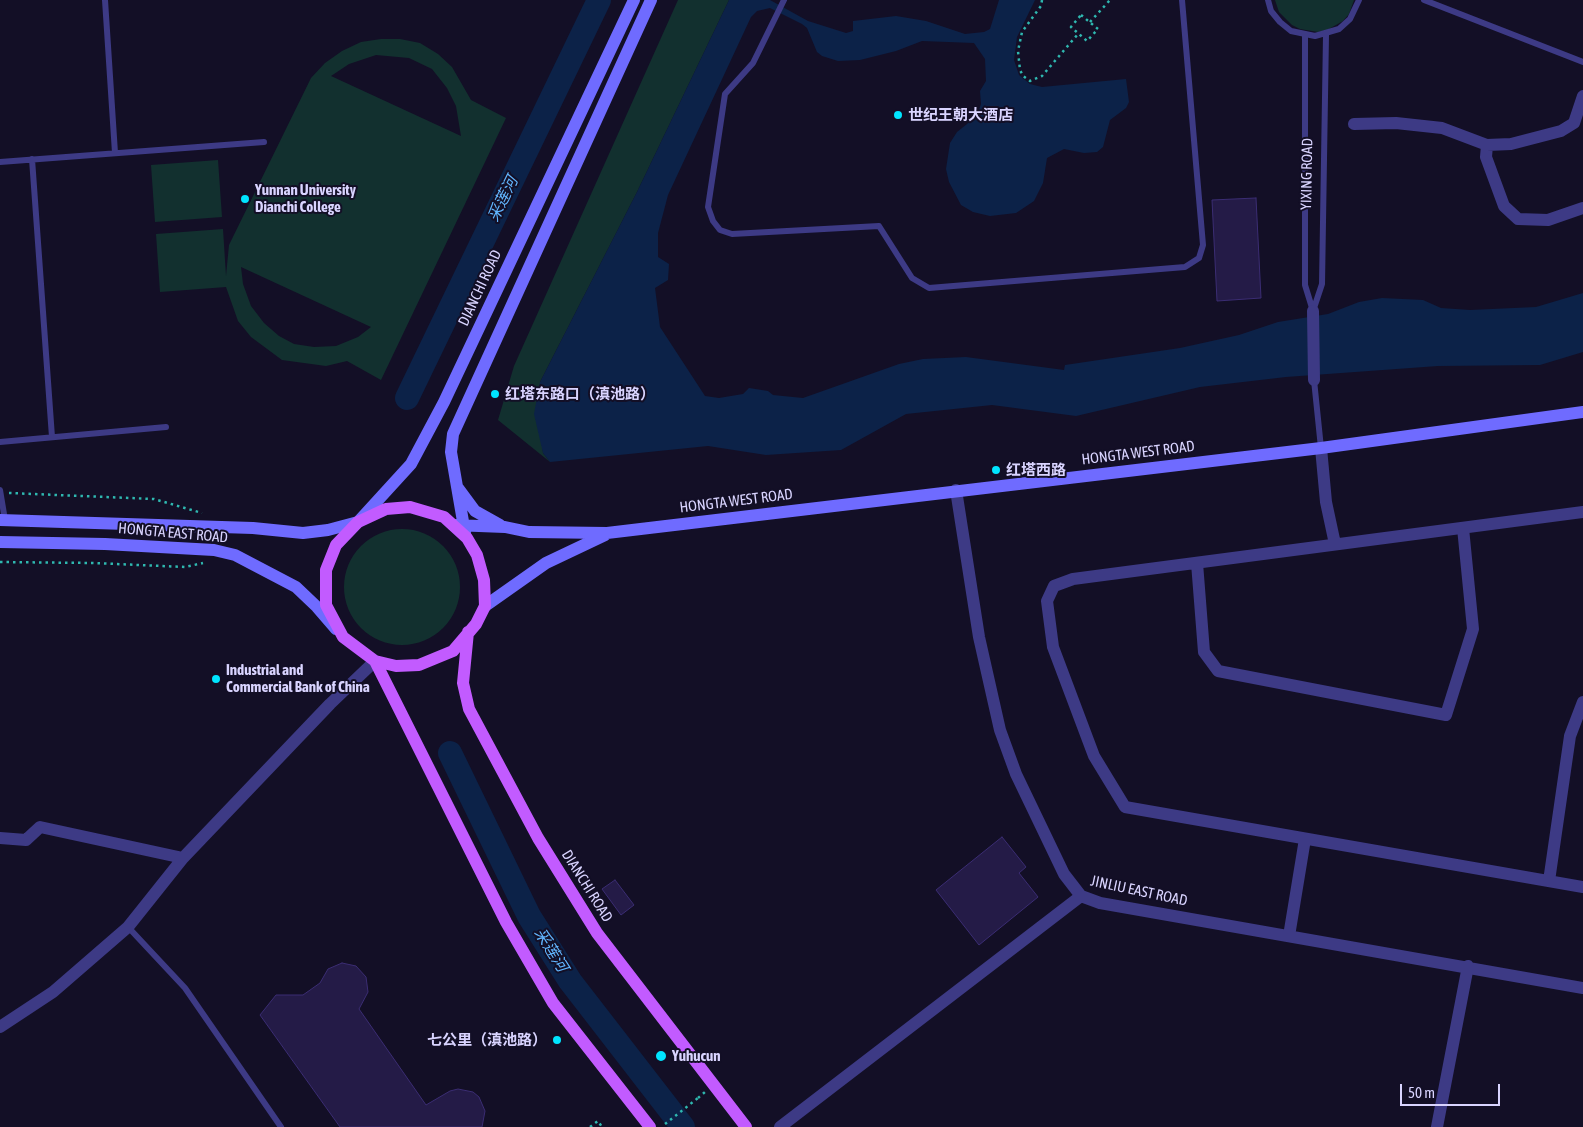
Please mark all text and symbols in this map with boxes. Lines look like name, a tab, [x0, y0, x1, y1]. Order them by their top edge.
place label: 世纪王朝大酒店	[908, 106, 1013, 124]
marker: 世纪王朝大酒店	[892, 109, 904, 121]
street label: YIXING ROAD	[1297, 138, 1317, 210]
water label: 采莲河	[484, 173, 522, 225]
place label: Yunnan University Dianchi College	[255, 181, 356, 216]
marker: Yunnan University Dianchi College	[239, 193, 251, 205]
street label: DIANCHI ROAD	[455, 247, 505, 329]
place label: 红塔东路口（滇池路）	[505, 385, 655, 403]
marker: 红塔东路口（滇池路）	[489, 388, 501, 400]
street label: HONGTA WEST ROAD	[1080, 437, 1196, 469]
place label: 红塔西路	[1006, 461, 1066, 479]
marker: 红塔西路	[990, 464, 1002, 476]
street label: HONGTA WEST ROAD	[678, 485, 794, 517]
street label: HONGTA EAST ROAD	[117, 519, 229, 547]
place label: Industrial and Commercial Bank of China	[226, 661, 370, 696]
marker: Industrial and Commercial Bank of China	[210, 673, 222, 685]
street label: DIANCHI ROAD	[558, 847, 616, 925]
street label: JINLIU EAST ROAD	[1089, 872, 1189, 910]
water label: 采莲河	[530, 925, 572, 975]
place label: 七公里（滇池路）	[427, 1031, 547, 1049]
marker: 七公里（滇池路）	[551, 1034, 563, 1046]
place label: Yuhucun	[672, 1047, 721, 1065]
marker: Yuhucun	[654, 1049, 668, 1063]
scale bar	[1403, 1074, 1503, 1106]
text: 50 m	[1408, 1084, 1435, 1101]

